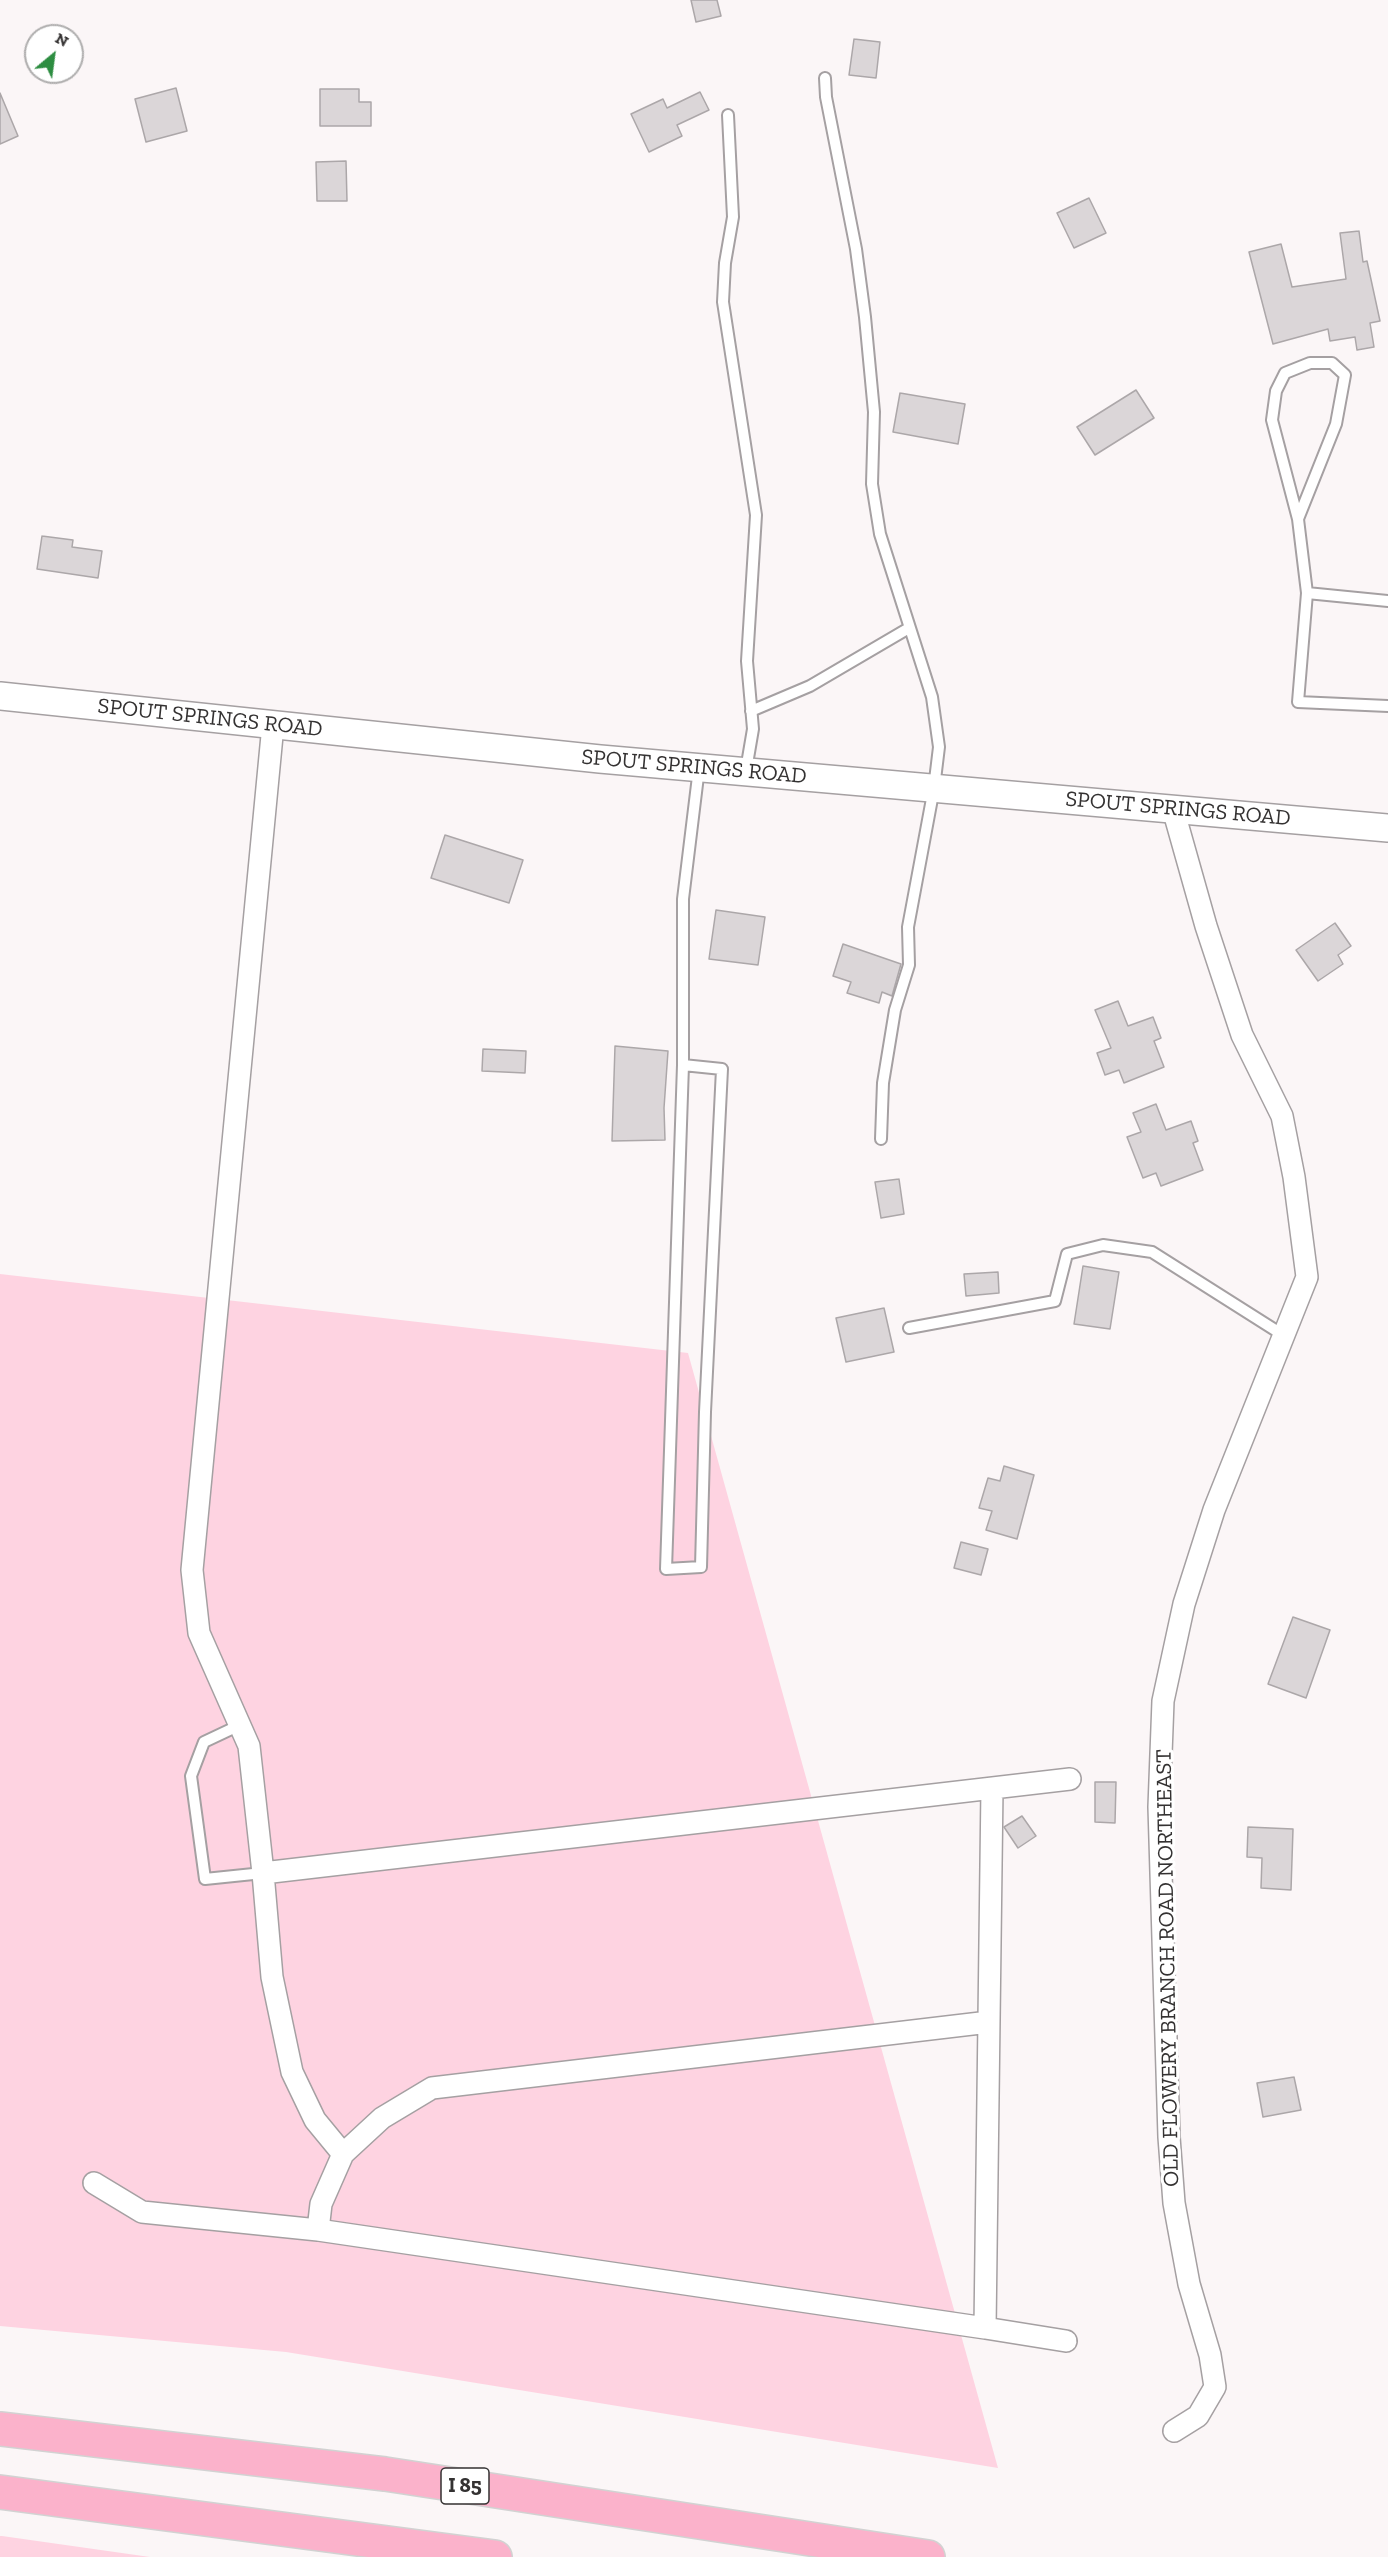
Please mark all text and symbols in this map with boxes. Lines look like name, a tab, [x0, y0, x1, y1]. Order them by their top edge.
north arrow	[24, 24, 84, 84]
text: N	[52, 28, 72, 51]
street label: SPOUT SPRINGS ROAD	[96, 693, 324, 743]
street label: SPOUT SPRINGS ROAD	[580, 744, 808, 790]
street label: SPOUT SPRINGS ROAD	[1064, 786, 1292, 832]
street label: OLD FLOWERY BRANCH ROAD NORTHEAST	[1151, 1749, 1185, 2187]
road number: I 85	[441, 2468, 489, 2504]

